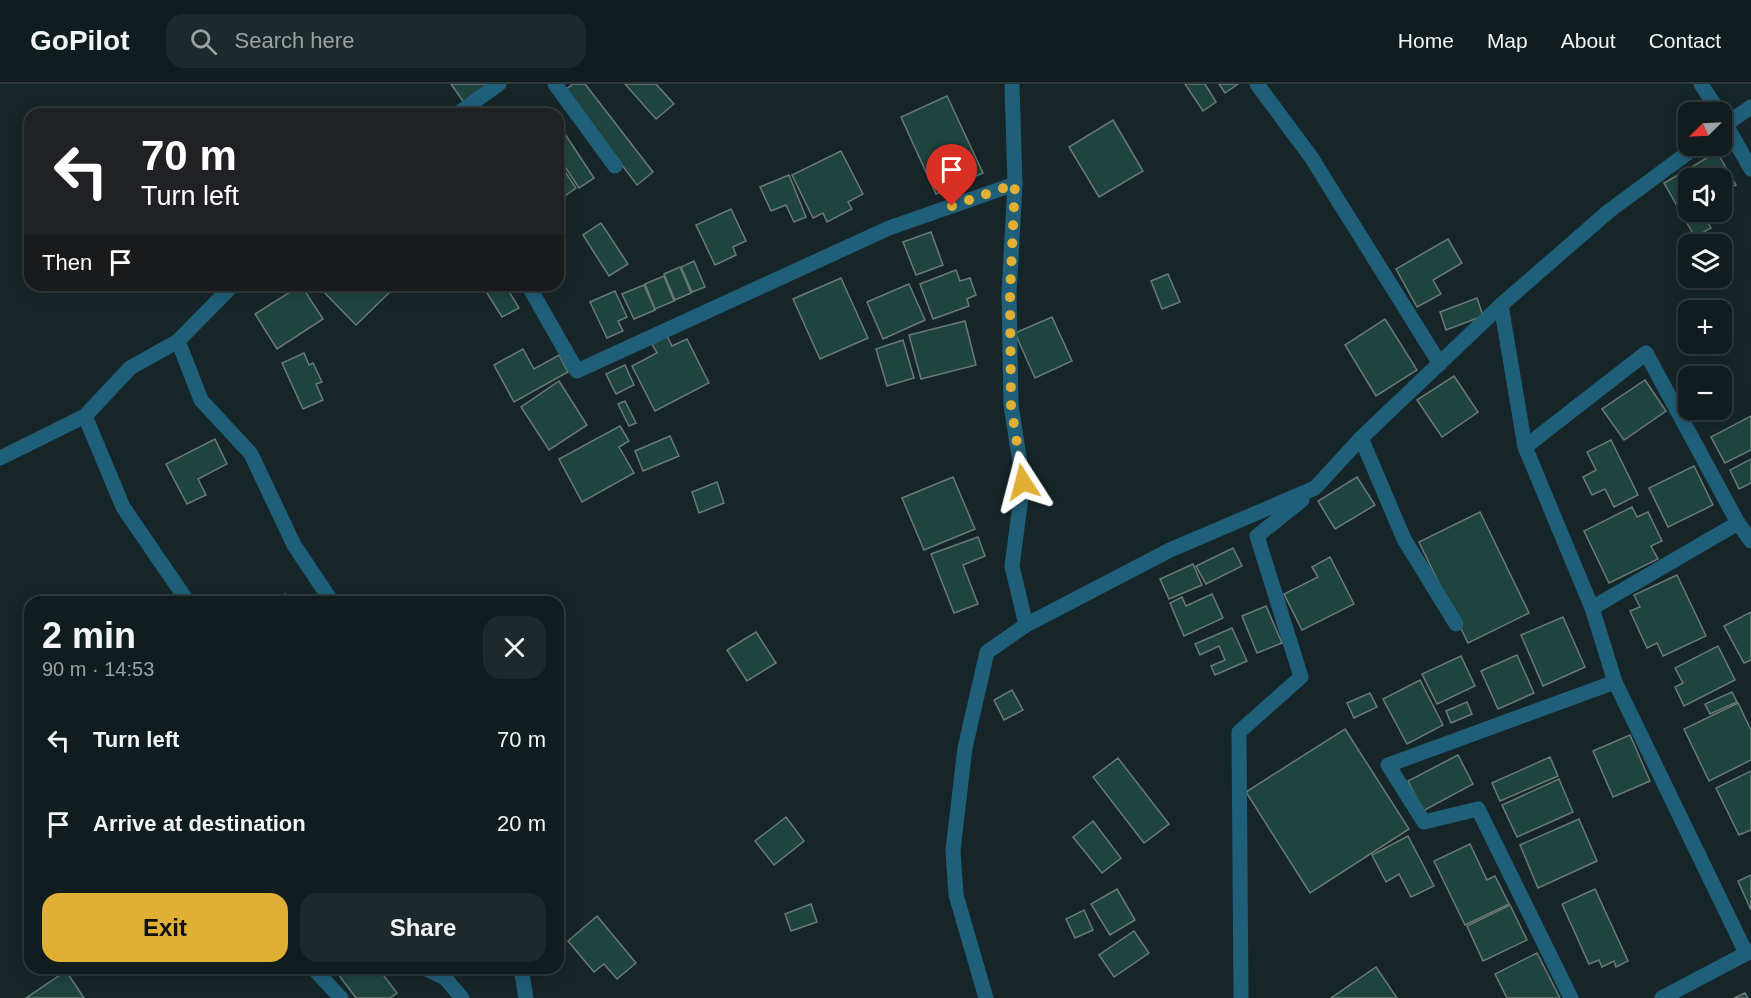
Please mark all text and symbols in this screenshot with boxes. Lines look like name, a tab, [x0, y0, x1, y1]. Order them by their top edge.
search box	[166, 14, 586, 68]
text: GoPilot	[30, 25, 130, 56]
icon: search	[187, 25, 220, 58]
text: Search here	[235, 28, 354, 53]
text: Home	[1398, 29, 1454, 52]
text: Map	[1487, 29, 1528, 52]
text: About	[1561, 29, 1616, 52]
text: Contact	[1649, 29, 1721, 52]
north arrow	[1678, 102, 1732, 156]
map controls	[1678, 102, 1732, 420]
icon: left	[42, 132, 120, 210]
text: 70 m	[141, 132, 237, 179]
pin	[926, 144, 977, 206]
icon: arrive	[935, 153, 968, 186]
button: sound	[1678, 168, 1732, 222]
text: Turn left	[141, 181, 239, 211]
button: layers	[1678, 234, 1732, 288]
icon: arrive	[104, 246, 137, 279]
text: Then	[42, 250, 92, 275]
button: +	[1678, 300, 1732, 354]
button: −	[1678, 366, 1732, 420]
position arrow	[991, 450, 1055, 514]
text: 2 min	[42, 615, 136, 656]
button: close	[483, 616, 546, 679]
text: 90 m · 14:53	[42, 658, 154, 680]
icon: left	[42, 724, 75, 757]
text: Turn left	[93, 727, 179, 752]
text: 70 m	[497, 727, 546, 752]
icon: arrive	[42, 808, 75, 841]
text: Arrive at destination	[93, 811, 306, 836]
text: 20 m	[497, 811, 546, 836]
button: Exit	[42, 893, 288, 962]
button: Share	[300, 893, 546, 962]

